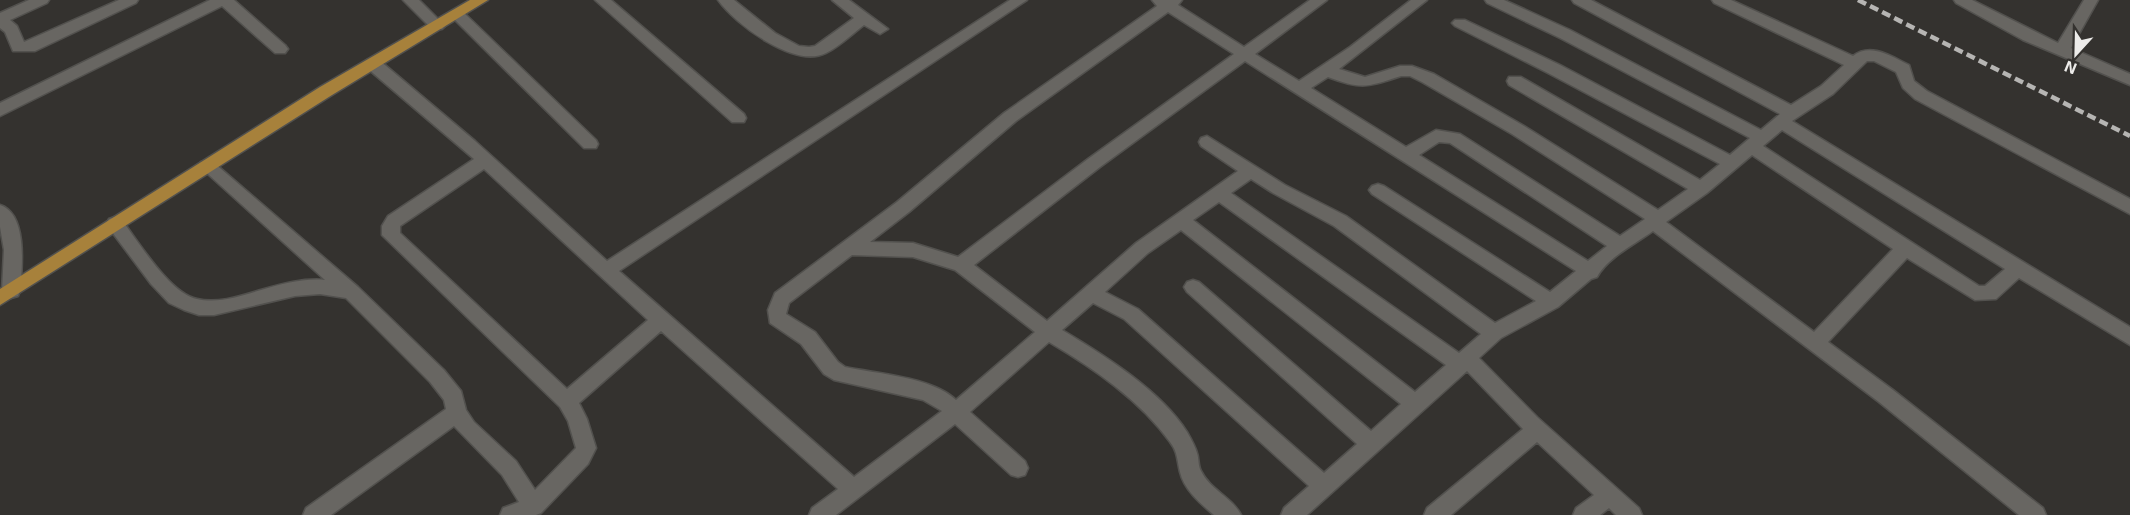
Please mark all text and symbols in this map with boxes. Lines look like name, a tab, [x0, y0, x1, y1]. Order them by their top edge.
north arrow	[2046, 24, 2106, 84]
text: N	[2061, 57, 2079, 79]

